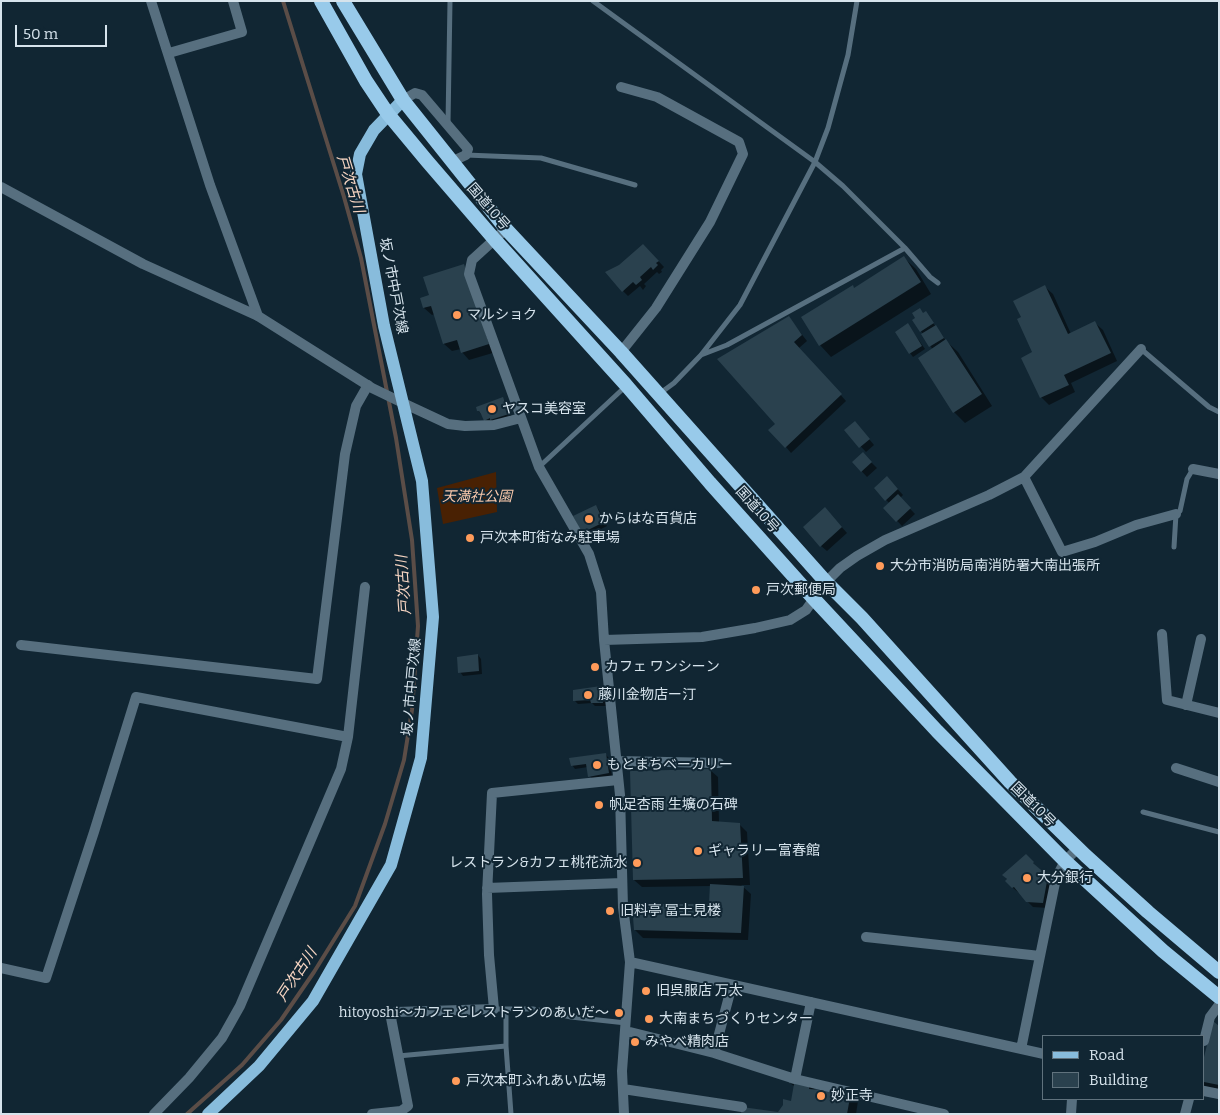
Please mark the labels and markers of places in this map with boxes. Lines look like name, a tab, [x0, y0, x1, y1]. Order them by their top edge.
place label: マルショク	[467, 307, 537, 323]
marker: マルショク	[451, 309, 463, 321]
place label: ヤスコ美容室	[502, 401, 586, 417]
marker: ヤスコ美容室	[486, 403, 498, 415]
place label: からはな百貨店	[599, 511, 697, 527]
marker: からはな百貨店	[583, 513, 595, 525]
place label: 戸次本町街なみ駐車場	[480, 530, 620, 546]
marker: 戸次本町街なみ駐車場	[464, 532, 476, 544]
place label: 大分市消防局南消防署大南出張所	[890, 558, 1100, 574]
marker: 大分市消防局南消防署大南出張所	[874, 560, 886, 572]
place label: 戸次郵便局	[766, 582, 836, 598]
marker: 戸次郵便局	[750, 584, 762, 596]
place label: カフェ ワンシーン	[605, 659, 720, 675]
marker: カフェ ワンシーン	[589, 661, 601, 673]
place label: 藤川金物店ー汀	[598, 687, 696, 703]
marker: 藤川金物店ー汀	[582, 689, 594, 701]
place label: もとまちベーカリー	[607, 757, 733, 773]
marker: もとまちベーカリー	[591, 759, 603, 771]
place label: 帆足杏雨 生壙の石碑	[609, 797, 738, 813]
marker: 帆足杏雨 生壙の石碑	[593, 799, 605, 811]
place label: ギャラリー富春館	[708, 843, 820, 859]
marker: ギャラリー富春館	[692, 845, 704, 857]
place label: レストラン&カフェ桃花流水	[449, 855, 627, 871]
marker: レストラン&カフェ桃花流水	[631, 857, 643, 869]
place label: 大分銀行	[1037, 870, 1093, 886]
marker: 大分銀行	[1021, 872, 1033, 884]
place label: 旧料亭 冨士見楼	[620, 903, 721, 919]
marker: 旧料亭 冨士見楼	[604, 905, 616, 917]
place label: 旧呉服店 万太	[656, 983, 743, 999]
marker: 旧呉服店 万太	[640, 985, 652, 997]
place label: hitoyoshi～カフェとレストランのあいだ～	[339, 1005, 609, 1021]
marker: hitoyoshi～カフェとレストランのあいだ～	[613, 1007, 625, 1019]
place label: 大南まちづくりセンター	[659, 1011, 813, 1027]
marker: 大南まちづくりセンター	[643, 1013, 655, 1025]
place label: みやべ精肉店	[645, 1034, 729, 1050]
marker: みやべ精肉店	[629, 1036, 641, 1048]
place label: 戸次本町ふれあい広場	[466, 1073, 606, 1089]
marker: 戸次本町ふれあい広場	[450, 1075, 462, 1087]
place label: 妙正寺	[831, 1088, 873, 1104]
marker: 妙正寺	[815, 1090, 827, 1102]

